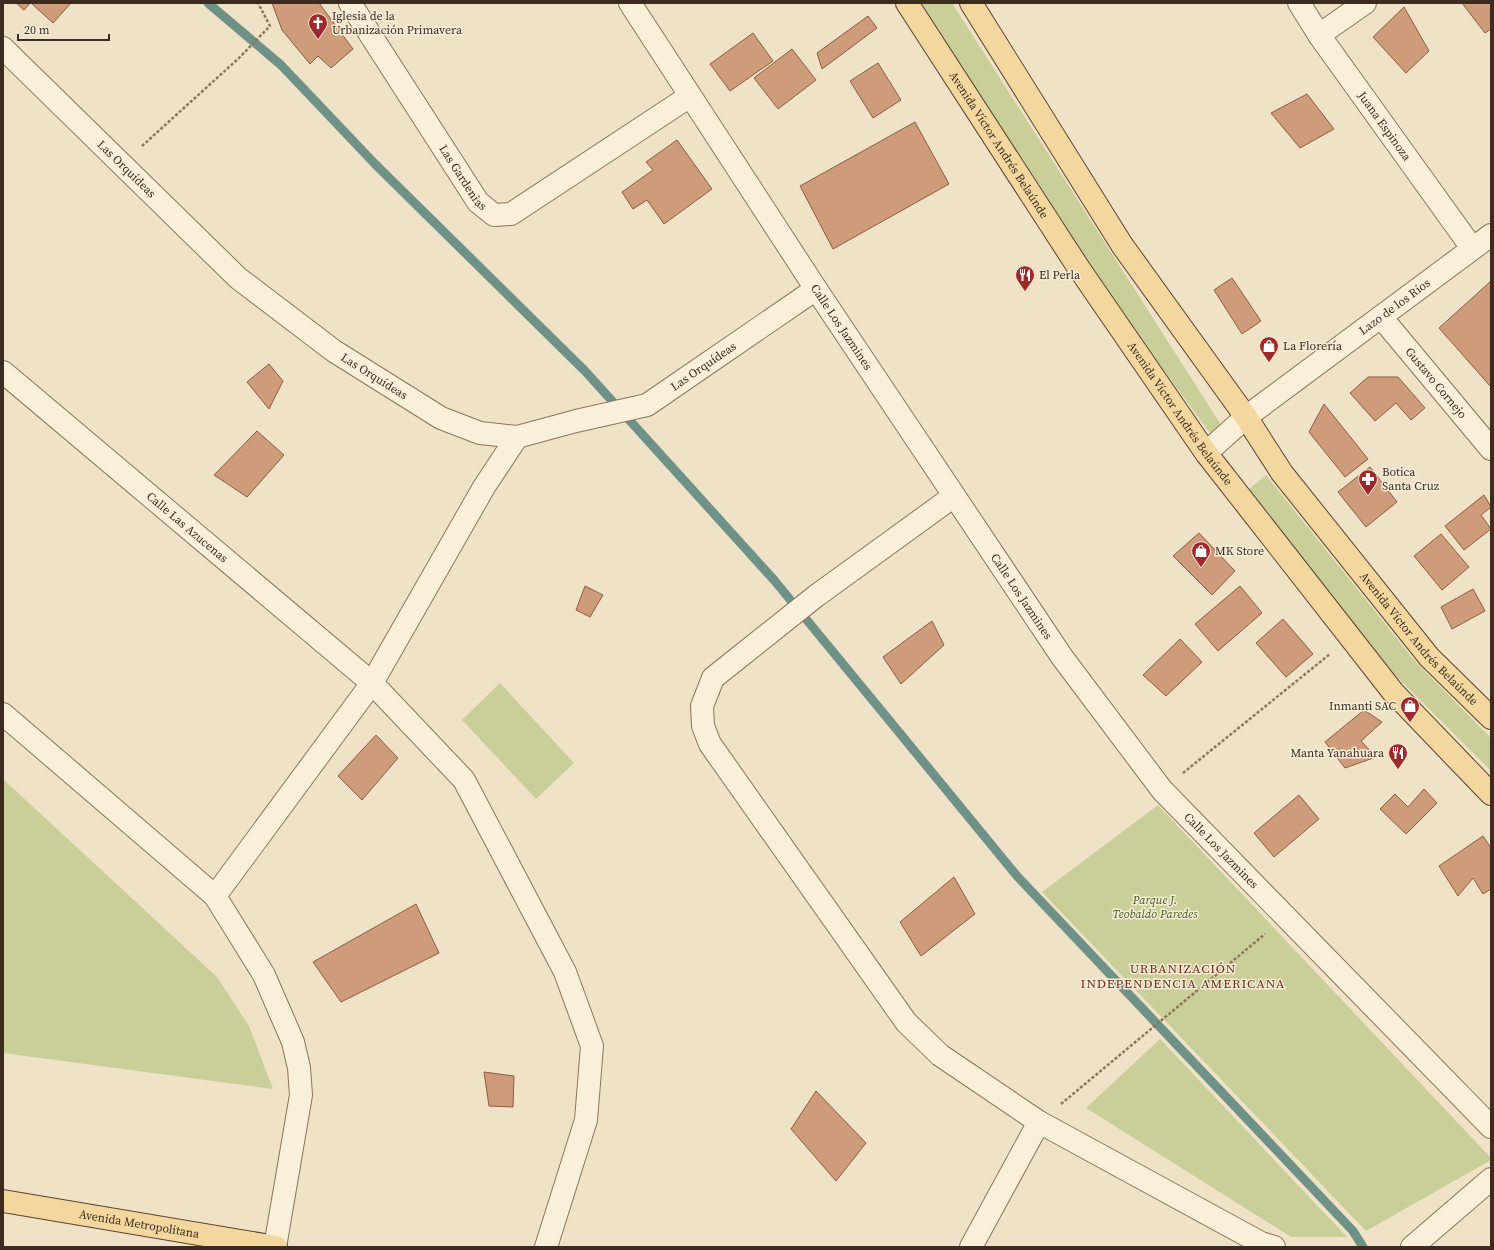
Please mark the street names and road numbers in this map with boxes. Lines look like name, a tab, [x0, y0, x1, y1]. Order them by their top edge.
street label: Avenida Víctor Andrés Belaúnde	[945, 68, 1052, 222]
street label: Juana Espinoza	[1354, 87, 1415, 165]
street label: Las Orquídeas	[94, 137, 159, 201]
street label: Las Gardenias	[435, 142, 490, 214]
street label: Lazo de los Ríos	[1356, 275, 1434, 338]
street label: Calle Los Jazmines	[807, 281, 876, 373]
street label: Las Orquídeas	[667, 338, 739, 394]
street label: Avenida Víctor Andrés Belaúnde	[1124, 338, 1236, 489]
street label: Gustavo Cornejo	[1402, 344, 1471, 422]
street label: Las Orquídeas	[338, 349, 411, 403]
street label: Calle Las Azucenas	[143, 488, 231, 566]
street label: Calle Los Jazmines	[987, 550, 1056, 643]
street label: Avenida Víctor Andrés Belaúnde	[1356, 569, 1482, 709]
street label: Calle Los Jazmines	[1180, 809, 1262, 892]
street label: Avenida Metropolitana	[78, 1206, 201, 1242]

